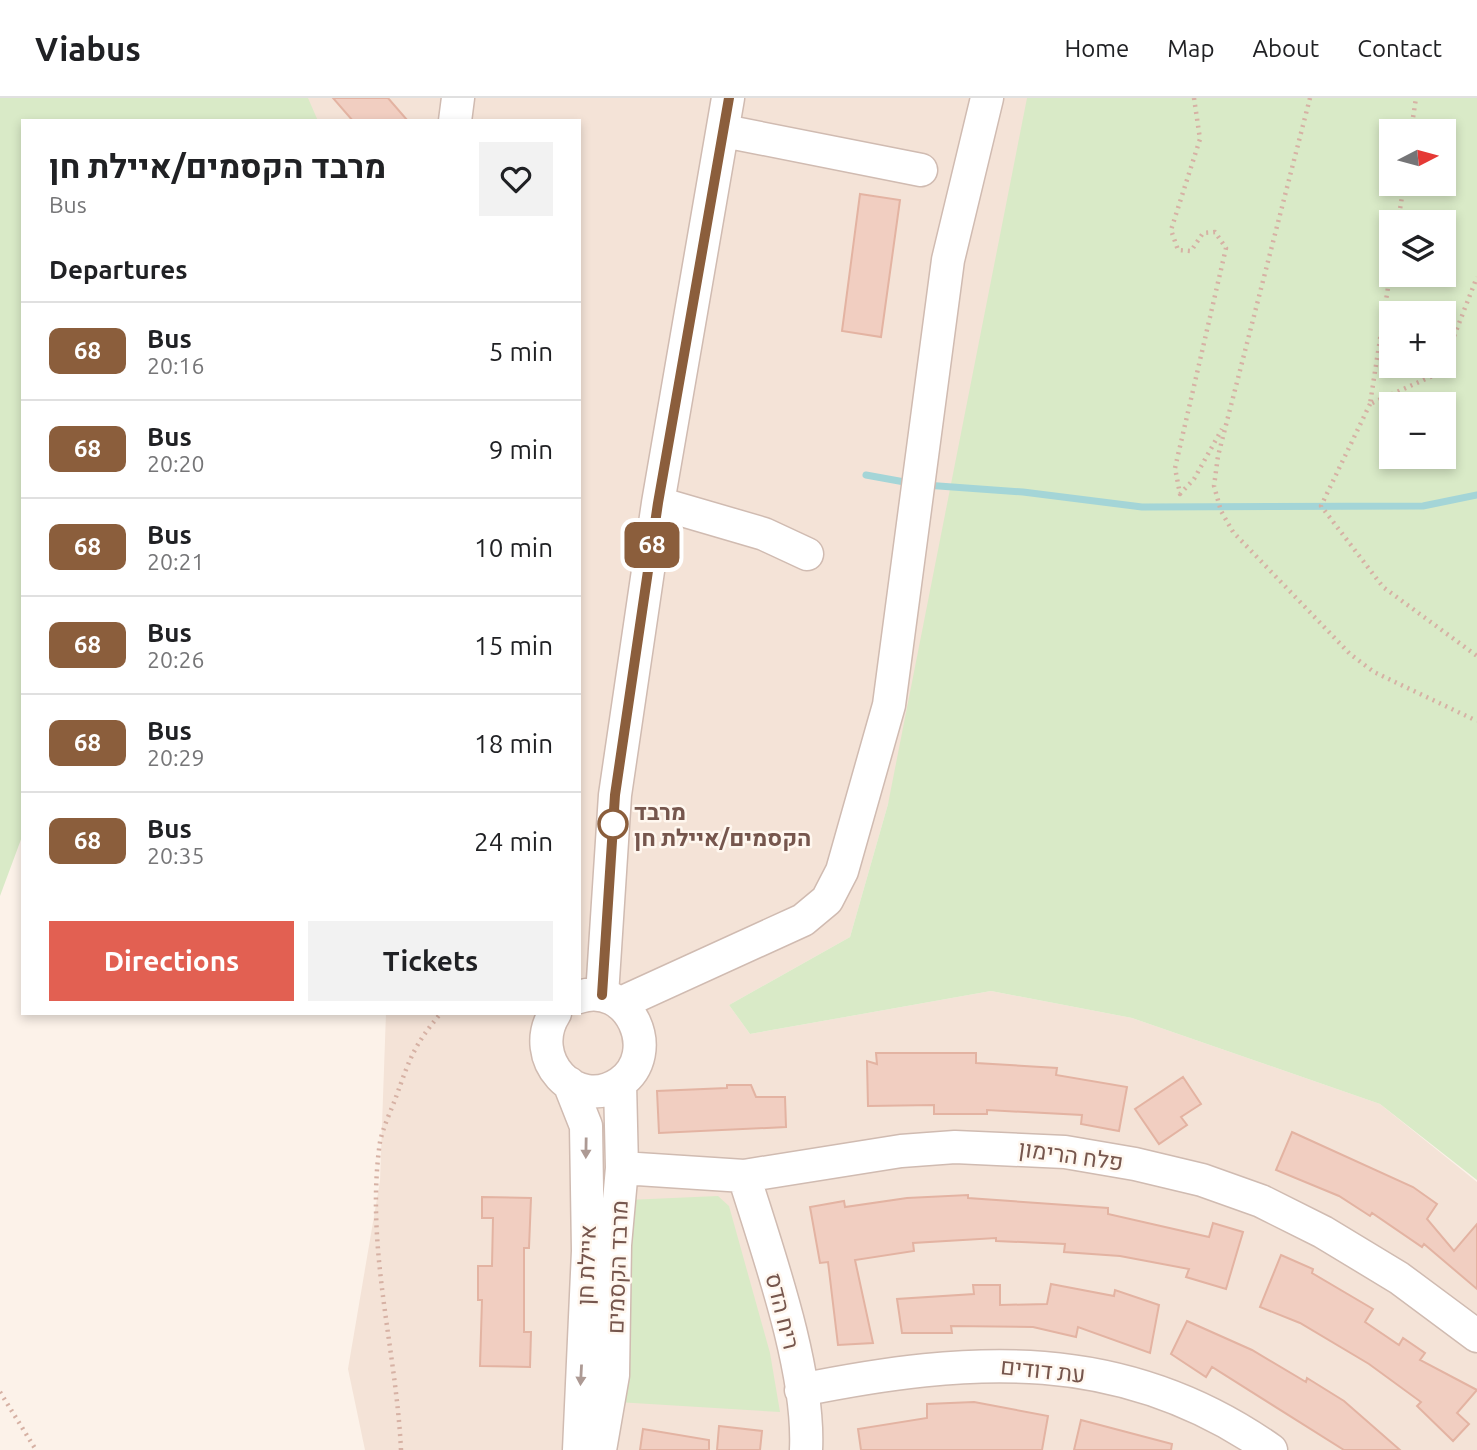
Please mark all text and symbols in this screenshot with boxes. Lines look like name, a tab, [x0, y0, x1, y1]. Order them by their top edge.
text: Viabus	[35, 30, 141, 67]
text: Home	[1064, 35, 1129, 62]
text: Map	[1167, 35, 1214, 62]
text: About	[1252, 35, 1319, 62]
text: Contact	[1357, 35, 1442, 62]
north arrow	[1379, 119, 1456, 196]
map controls	[1379, 119, 1456, 469]
button: heart	[479, 142, 553, 216]
text: מרבד הקסמים/איילת חן	[49, 147, 386, 184]
text: Bus	[49, 192, 87, 217]
button: layers	[1379, 210, 1456, 287]
text: Departures	[49, 255, 187, 284]
button: +	[1379, 301, 1456, 378]
text: Bus	[147, 324, 192, 353]
text: 68	[74, 337, 101, 364]
text: 5 min	[489, 337, 553, 366]
text: 20:16	[147, 353, 205, 378]
button: −	[1379, 392, 1456, 469]
text: Bus	[147, 422, 192, 451]
text: 68	[74, 435, 101, 462]
text: 9 min	[489, 435, 553, 464]
text: 20:20	[147, 451, 205, 476]
text: Bus	[147, 520, 192, 549]
line badge: 68	[620, 522, 684, 568]
text: 68	[638, 531, 666, 558]
text: 68	[74, 533, 101, 560]
text: 10 min	[474, 533, 553, 562]
text: 20:21	[147, 549, 205, 574]
text: Bus	[147, 618, 192, 647]
text: 68	[74, 631, 101, 658]
text: 15 min	[474, 631, 553, 660]
text: 20:26	[147, 647, 205, 672]
text: Bus	[147, 716, 192, 745]
text: 68	[74, 729, 101, 756]
text: 18 min	[474, 729, 553, 758]
text: 20:29	[147, 745, 205, 770]
place label: מרבד הקסמים/איילת חן	[634, 799, 811, 851]
marker: מרבד הקסמים/איילת חן	[598, 809, 628, 839]
text: Bus	[147, 814, 192, 843]
text: 68	[74, 827, 101, 854]
text: 24 min	[474, 827, 553, 856]
text: 20:35	[147, 843, 205, 868]
button: Directions	[49, 921, 294, 1001]
button: Tickets	[308, 921, 553, 1001]
street label: פלח הרימון	[1017, 1135, 1125, 1176]
one-way arrow	[580, 1137, 591, 1159]
street label: מרבד הקסמים	[602, 1200, 633, 1334]
street label: איילת חן	[572, 1224, 601, 1306]
street label: ריח הדס	[761, 1270, 805, 1352]
street label: עת דודים	[999, 1353, 1087, 1387]
one-way arrow	[575, 1364, 586, 1386]

